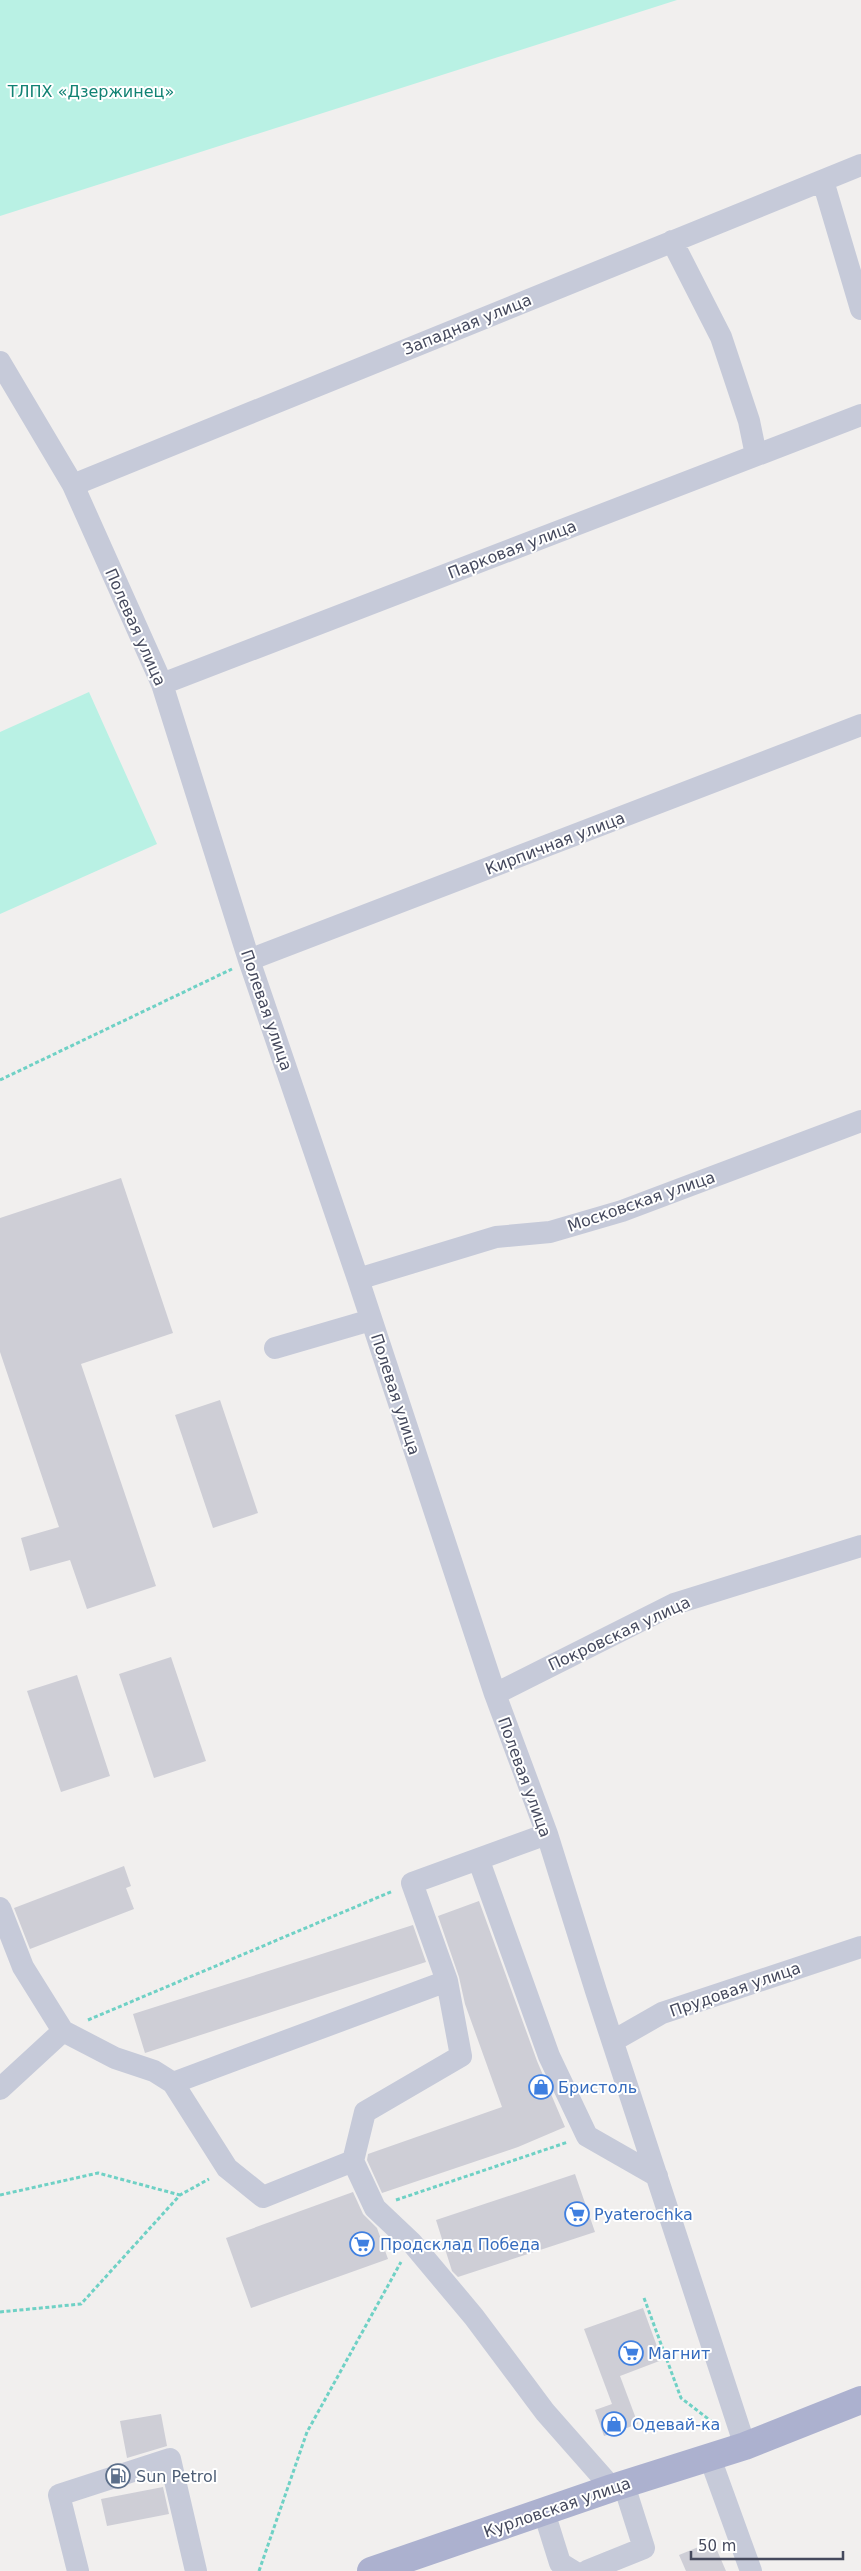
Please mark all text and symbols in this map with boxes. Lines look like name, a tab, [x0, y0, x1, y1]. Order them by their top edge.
park label: ТЛПХ «Дзержинец»	[7, 82, 174, 101]
street label: Западная улица	[400, 290, 534, 359]
street label: Парковая улица	[445, 516, 579, 583]
street label: Полевая улица	[101, 566, 170, 689]
street label: Кирпичная улица	[483, 808, 628, 879]
street label: Полевая улица	[237, 947, 296, 1073]
street label: Московская улица	[565, 1167, 718, 1236]
street label: Полевая улица	[367, 1331, 424, 1457]
street label: Покровская улица	[545, 1592, 693, 1675]
street label: Полевая улица	[494, 1714, 555, 1840]
street label: Прудовая улица	[667, 1958, 803, 2021]
shop icon: Бристоль	[528, 2074, 554, 2100]
place label: Бристоль	[558, 2078, 637, 2097]
supermarket icon: Pyaterochka	[564, 2201, 590, 2227]
place label: Pyaterochka	[594, 2205, 693, 2224]
supermarket icon: Продсклад Победа	[349, 2231, 375, 2257]
place label: Продсклад Победа	[380, 2235, 540, 2254]
supermarket icon: Магнит	[618, 2340, 644, 2366]
place label: Магнит	[648, 2344, 710, 2363]
shop icon: Одевай-ка	[601, 2411, 627, 2437]
place label: Одевай-ка	[632, 2415, 720, 2434]
fuel station icon: Sun Petrol	[105, 2463, 131, 2489]
place label: Sun Petrol	[136, 2467, 217, 2486]
street label: Курловская улица	[481, 2473, 633, 2542]
scale bar	[691, 2528, 844, 2560]
text: 50 m	[698, 2537, 736, 2555]

